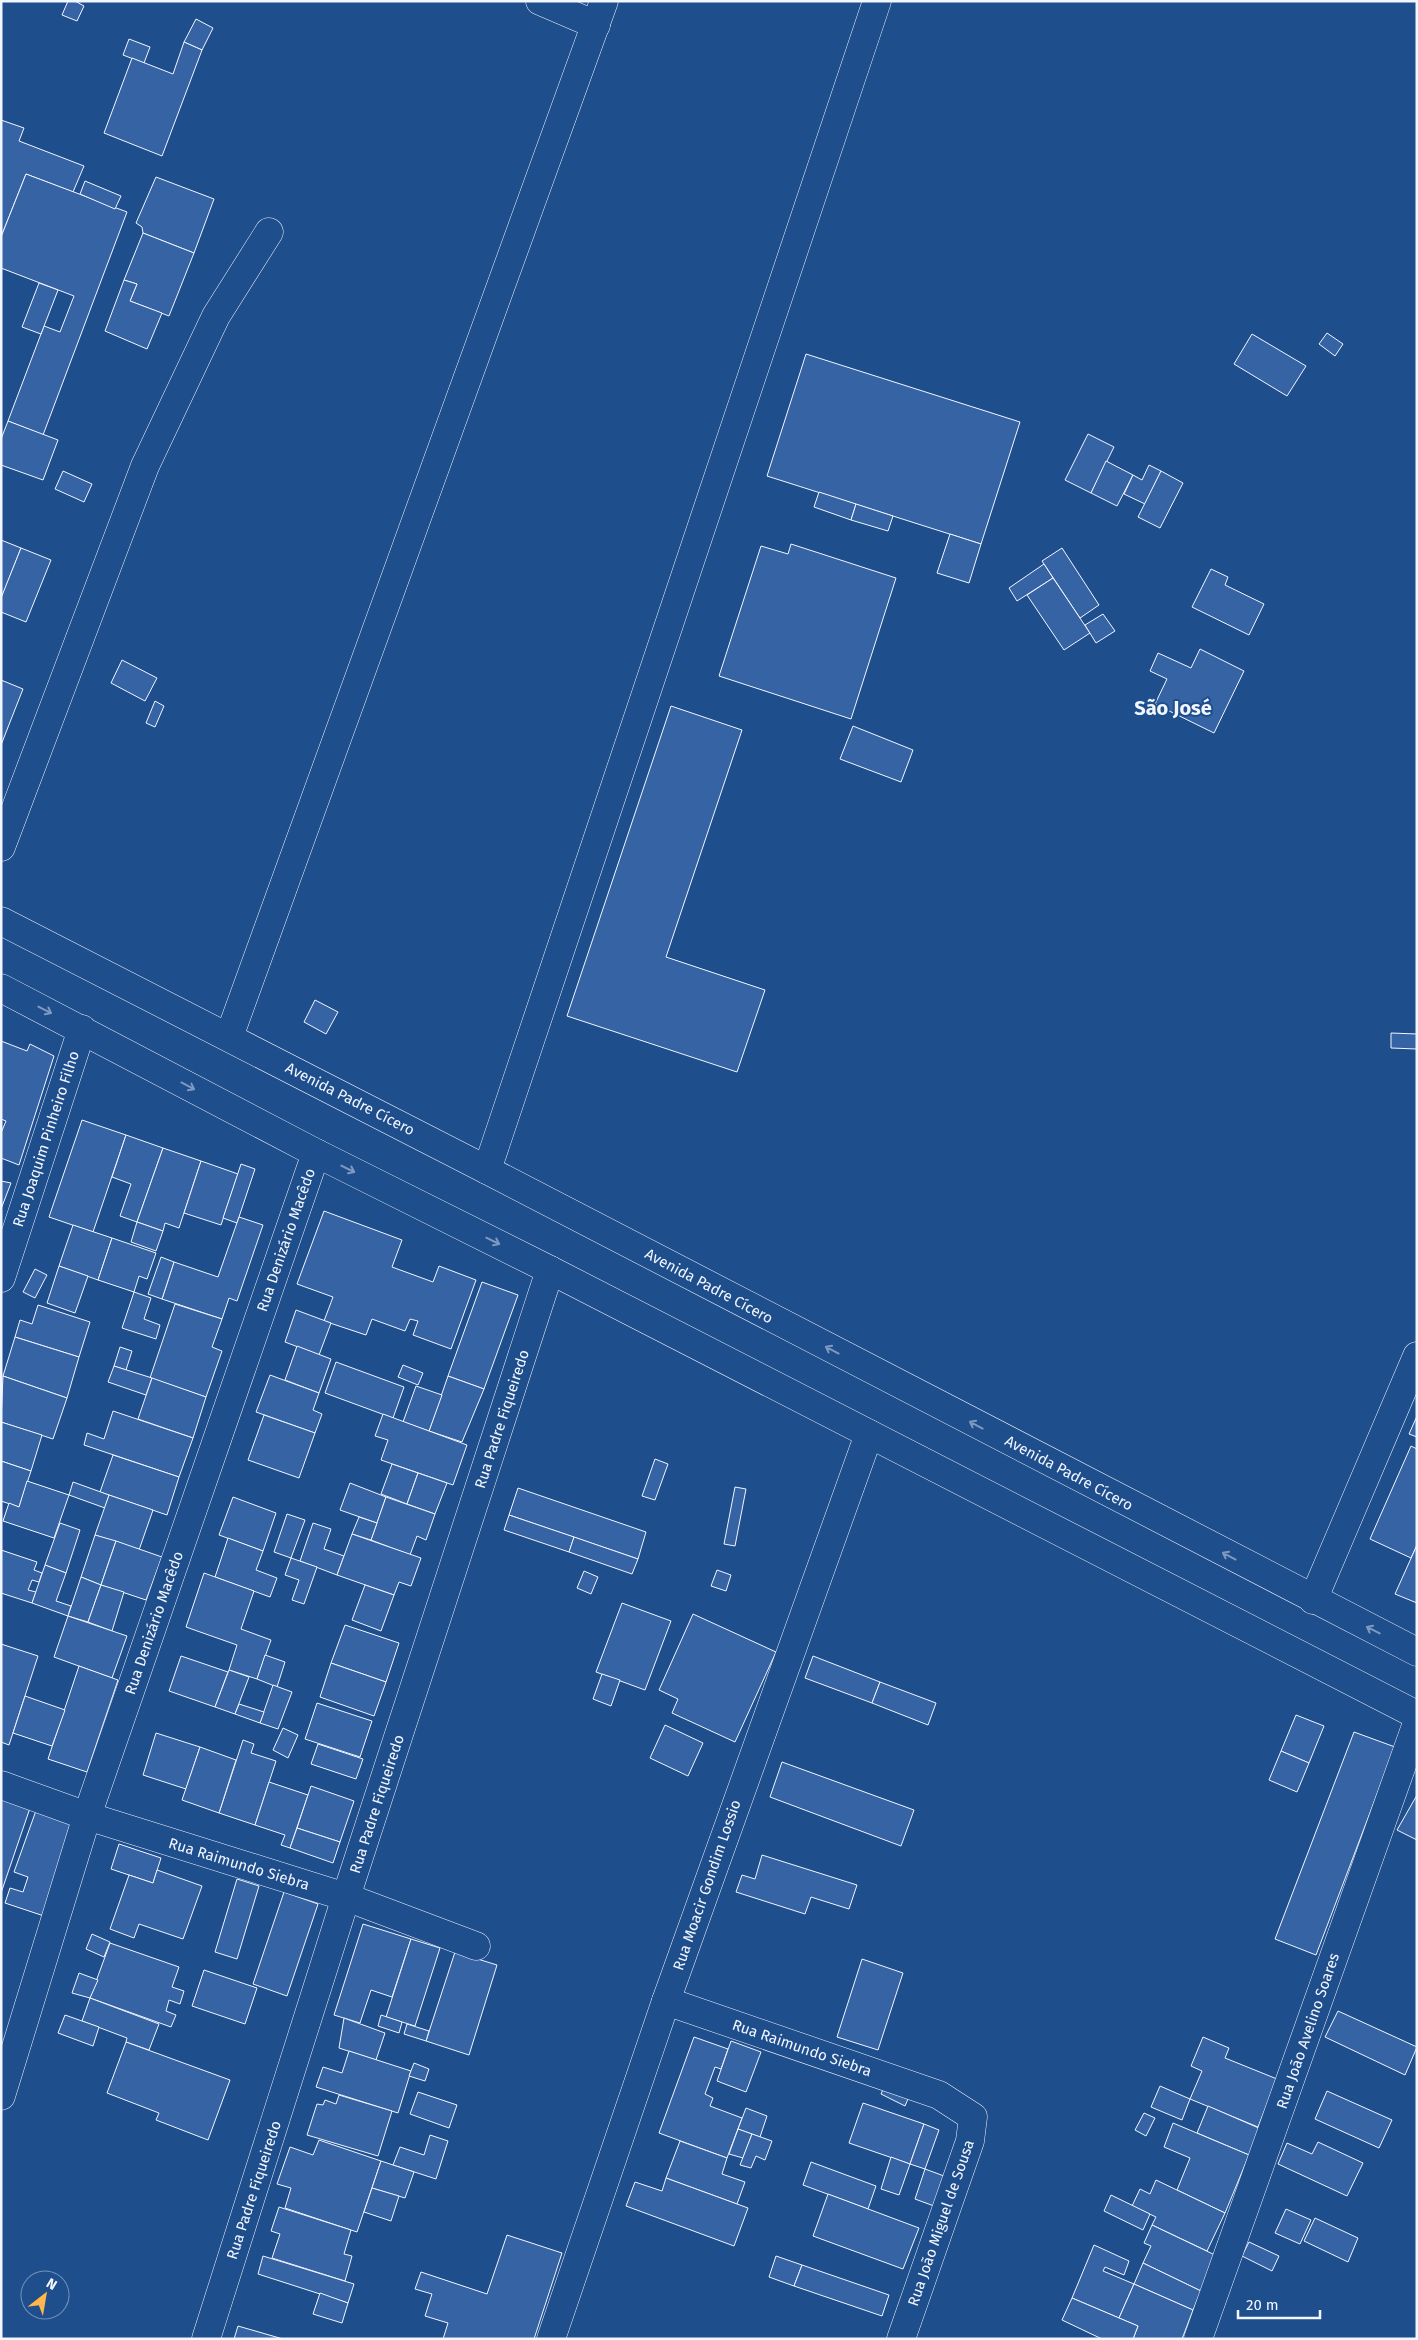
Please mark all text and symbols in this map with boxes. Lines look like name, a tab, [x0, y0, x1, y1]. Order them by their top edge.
district label: São José	[1134, 696, 1212, 720]
one-way arrow	[37, 1005, 52, 1015]
street label: Rua Joaquim Pinheiro Filho	[9, 1049, 83, 1229]
street label: Avenida Padre Cícero	[282, 1059, 418, 1139]
one-way arrow	[181, 1081, 196, 1091]
one-way arrow	[340, 1165, 355, 1174]
street label: Rua Denizário Macêdo	[253, 1166, 319, 1314]
one-way arrow	[486, 1237, 501, 1247]
street label: Avenida Padre Cícero	[642, 1245, 776, 1327]
one-way arrow	[825, 1344, 840, 1354]
street label: Rua Padre Fiqueiredo	[471, 1347, 533, 1491]
one-way arrow	[969, 1420, 984, 1429]
street label: Avenida Padre Cícero	[1002, 1432, 1136, 1514]
street label: Rua Denizário Macêdo	[121, 1549, 187, 1697]
one-way arrow	[1221, 1551, 1236, 1561]
one-way arrow	[1366, 1625, 1381, 1635]
street label: Rua Padre Fiqueiredo	[346, 1732, 408, 1876]
street label: Rua Moacir Gondim Lossio	[669, 1797, 745, 1973]
street label: Rua Raimundo Siebra	[166, 1834, 312, 1894]
street label: Rua João Avelino Soares	[1273, 1951, 1343, 2111]
street label: Rua Raimundo Siebra	[730, 2016, 874, 2080]
street label: Rua Padre Fiqueiredo	[223, 2118, 285, 2262]
street label: Rua João Miguel de Sousa	[904, 2137, 978, 2309]
north arrow	[20, 2270, 70, 2320]
text: N	[43, 2275, 60, 2294]
scale bar	[1238, 2288, 1320, 2320]
text: 20 m	[1246, 2296, 1279, 2314]

